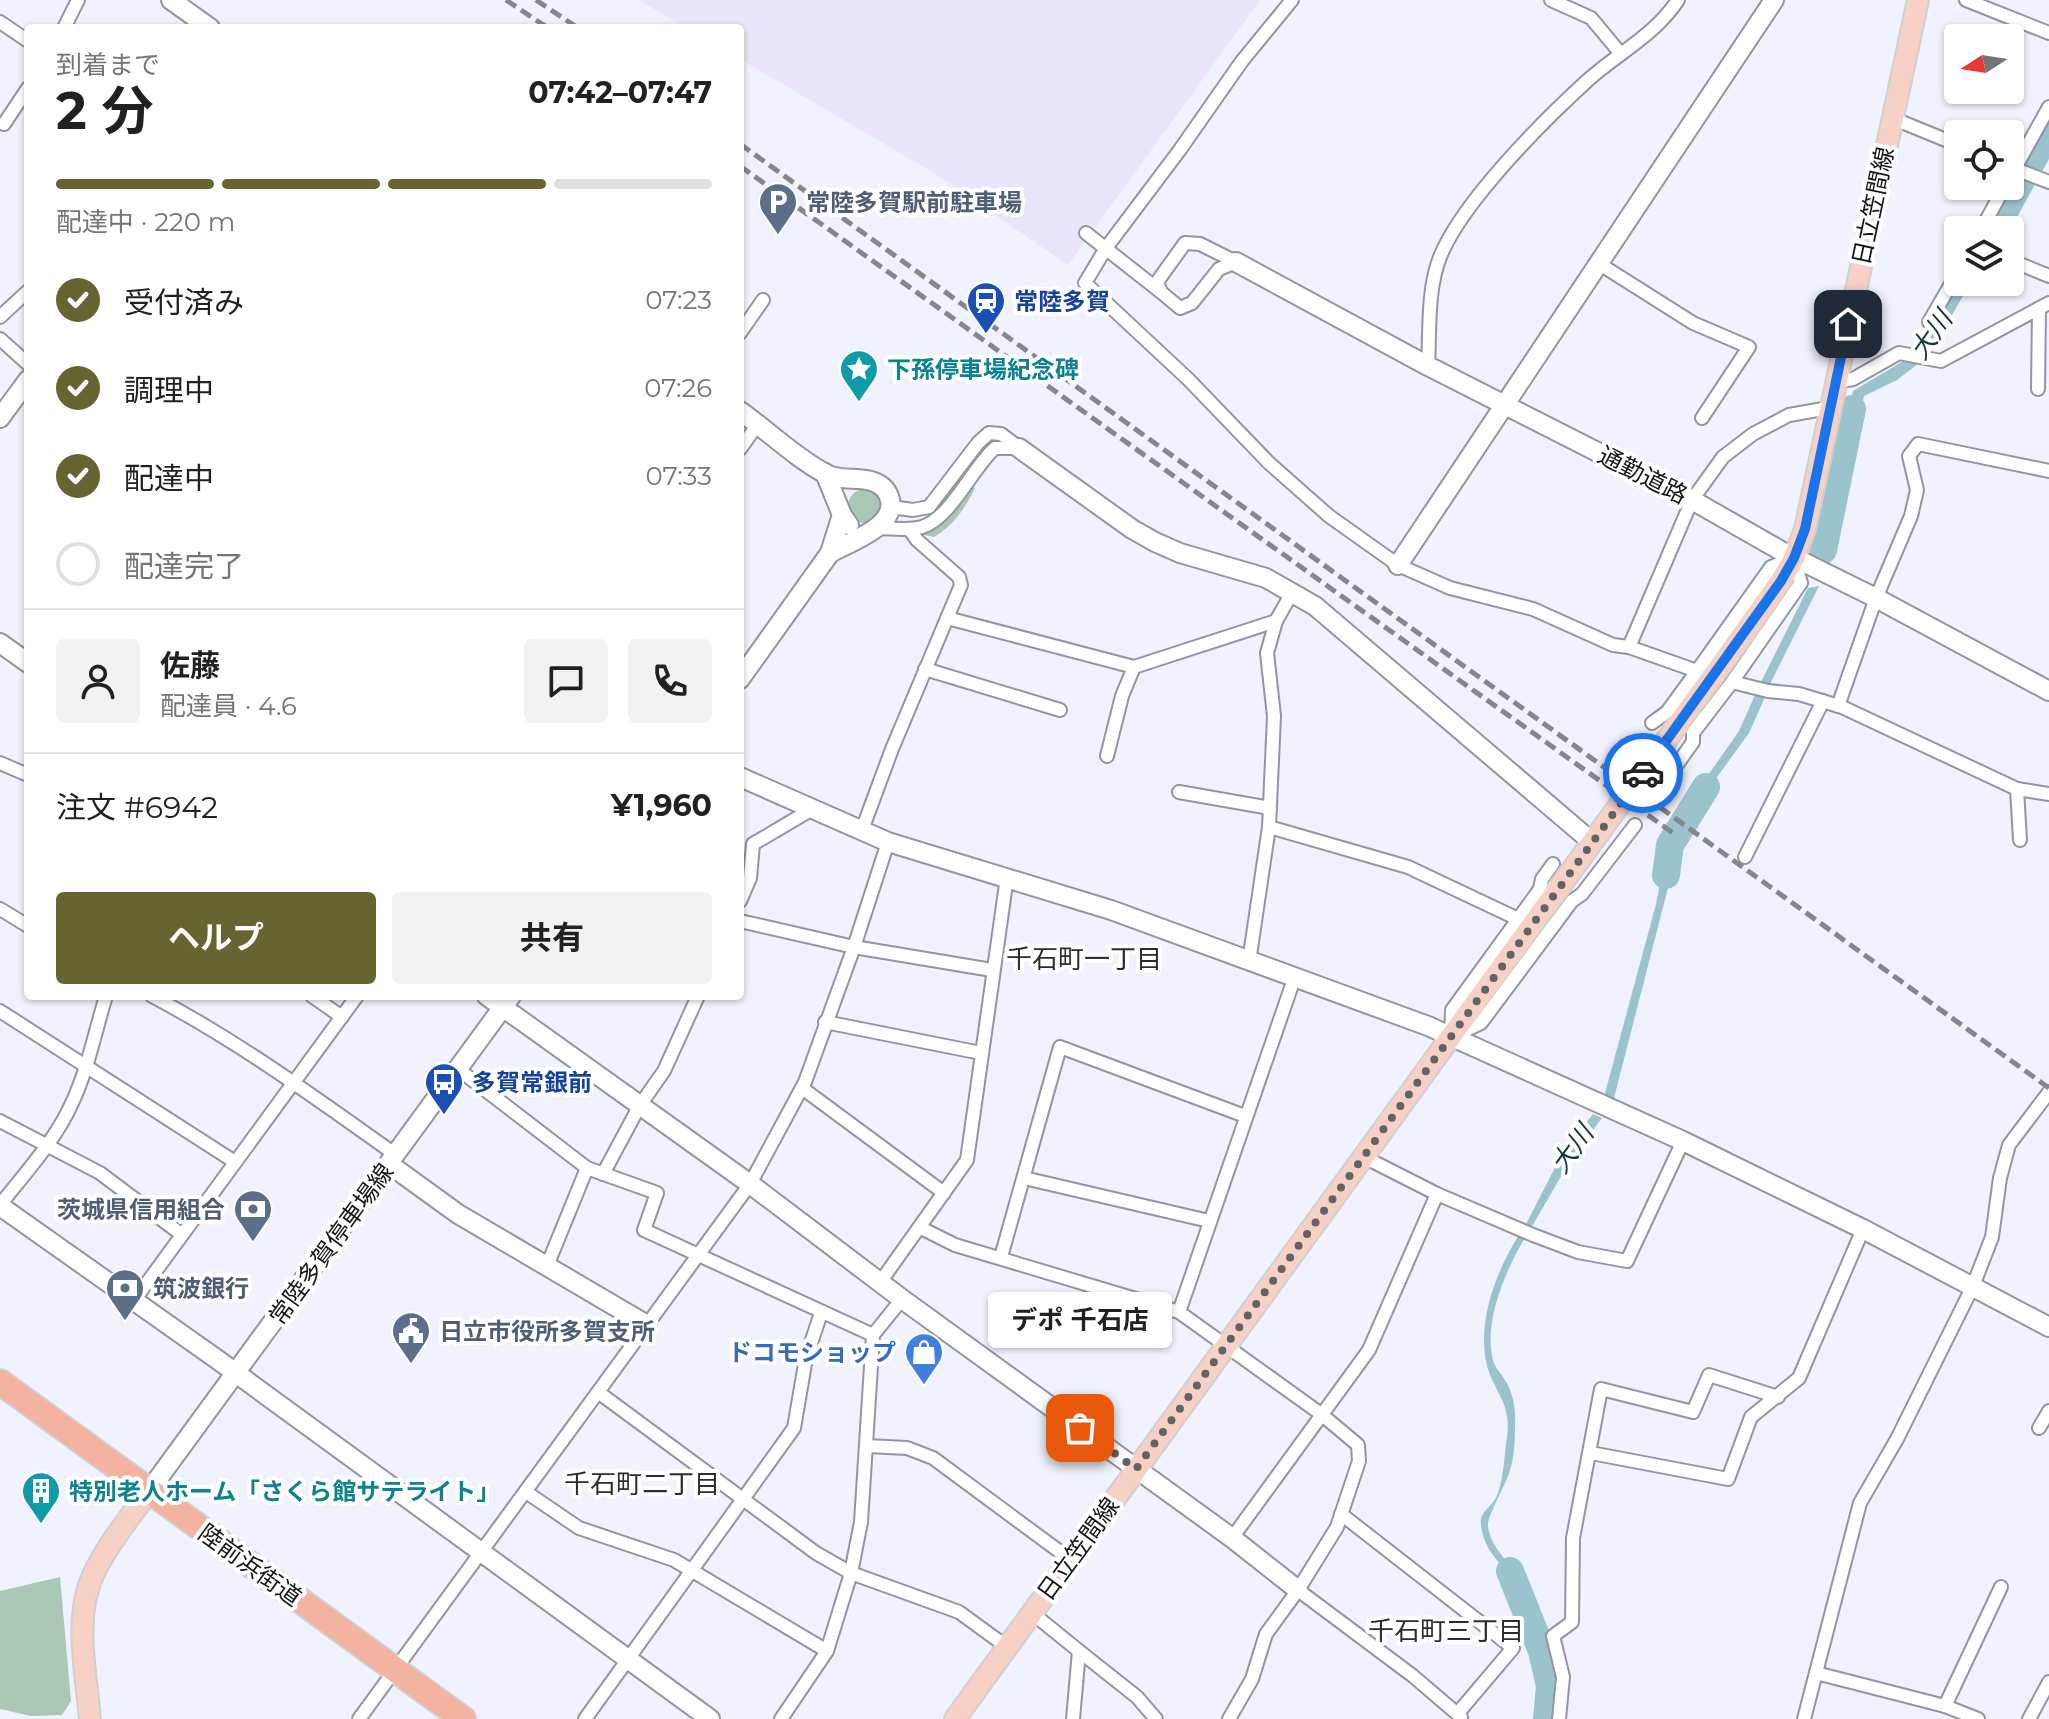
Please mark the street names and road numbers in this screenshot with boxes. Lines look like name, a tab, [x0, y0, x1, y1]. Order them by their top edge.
street label: 日立笠間線	[1846, 144, 1900, 268]
street label: 通勤道路	[1594, 440, 1692, 510]
street label: 常陸多賀停車場線	[263, 1158, 399, 1330]
street label: 日立笠間線	[1031, 1492, 1125, 1606]
street label: 陸前浜街道	[193, 1518, 307, 1612]

